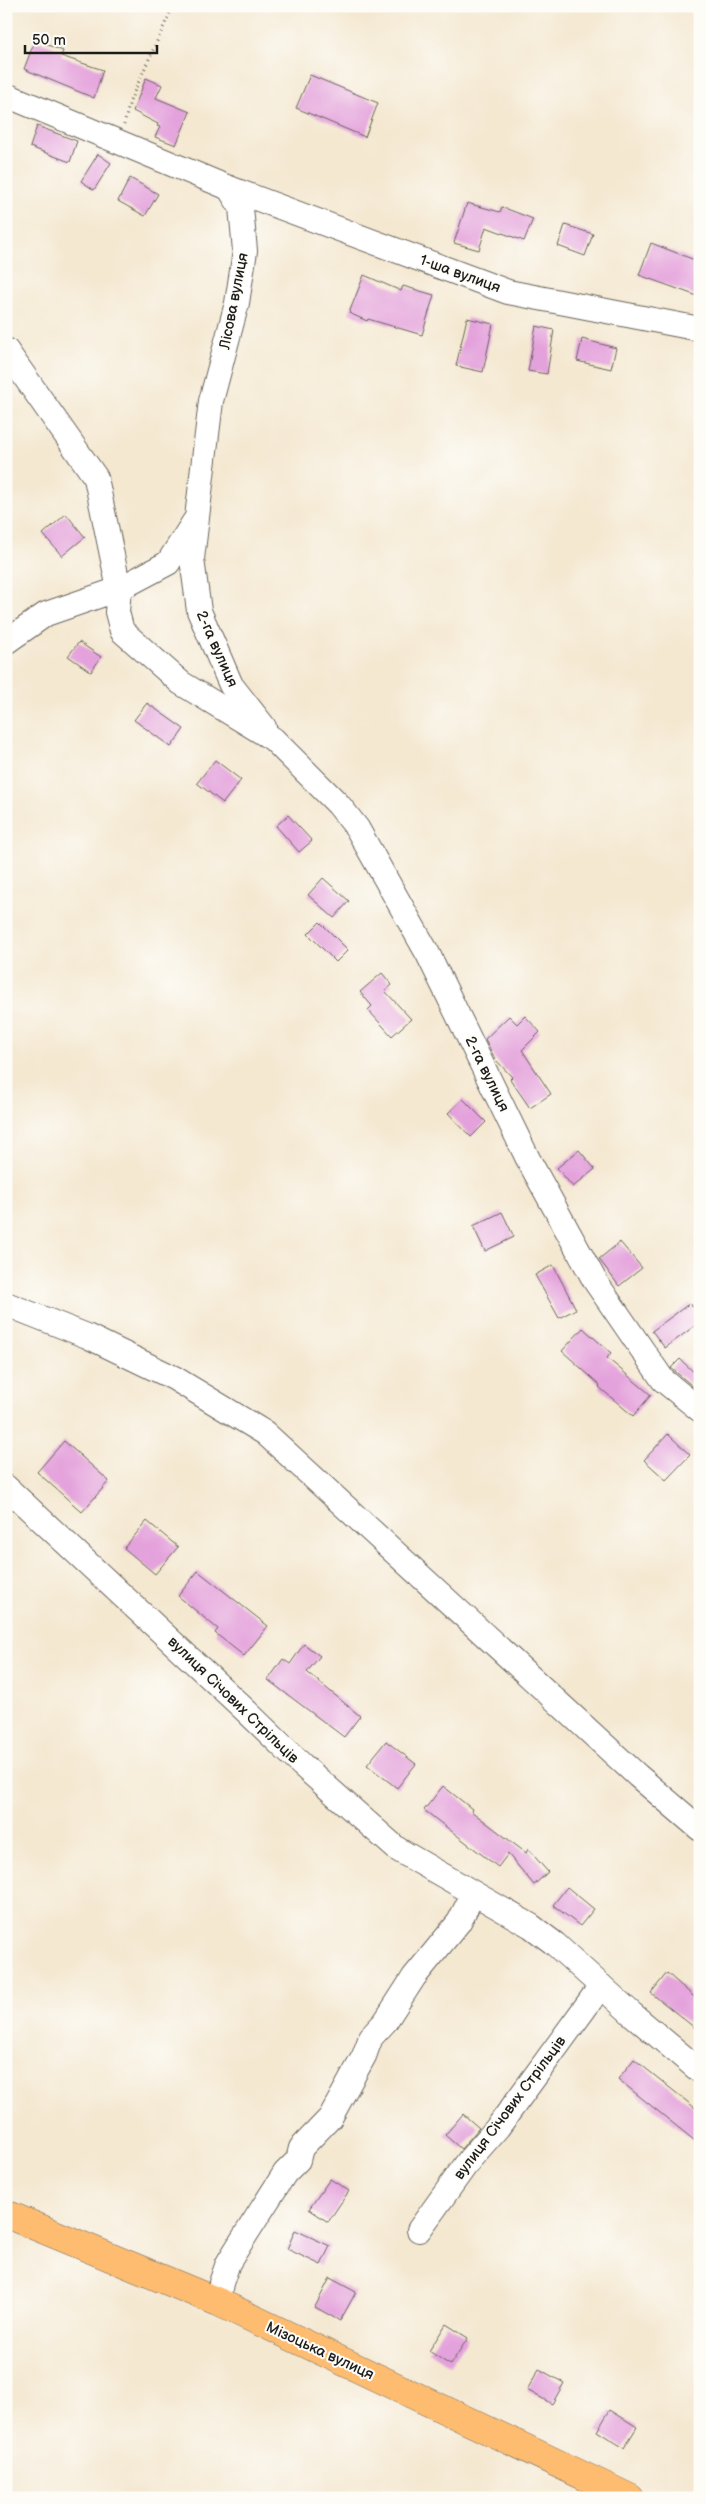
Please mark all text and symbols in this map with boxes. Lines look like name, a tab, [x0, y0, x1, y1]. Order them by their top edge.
scale bar	[25, 22, 158, 54]
text: 50 m	[32, 31, 66, 50]
street label: Лісова вулиця	[215, 251, 253, 352]
street label: 1-ша вулиця	[417, 251, 503, 297]
street label: 2-га вулиця	[192, 608, 242, 690]
street label: 2-га вулиця	[461, 1033, 513, 1115]
street label: вулиця Січових Стрільців	[163, 1632, 303, 1768]
street label: вулиця Січових Стрільців	[450, 2032, 570, 2184]
street label: Мізоцька вулиця	[263, 2318, 377, 2384]

